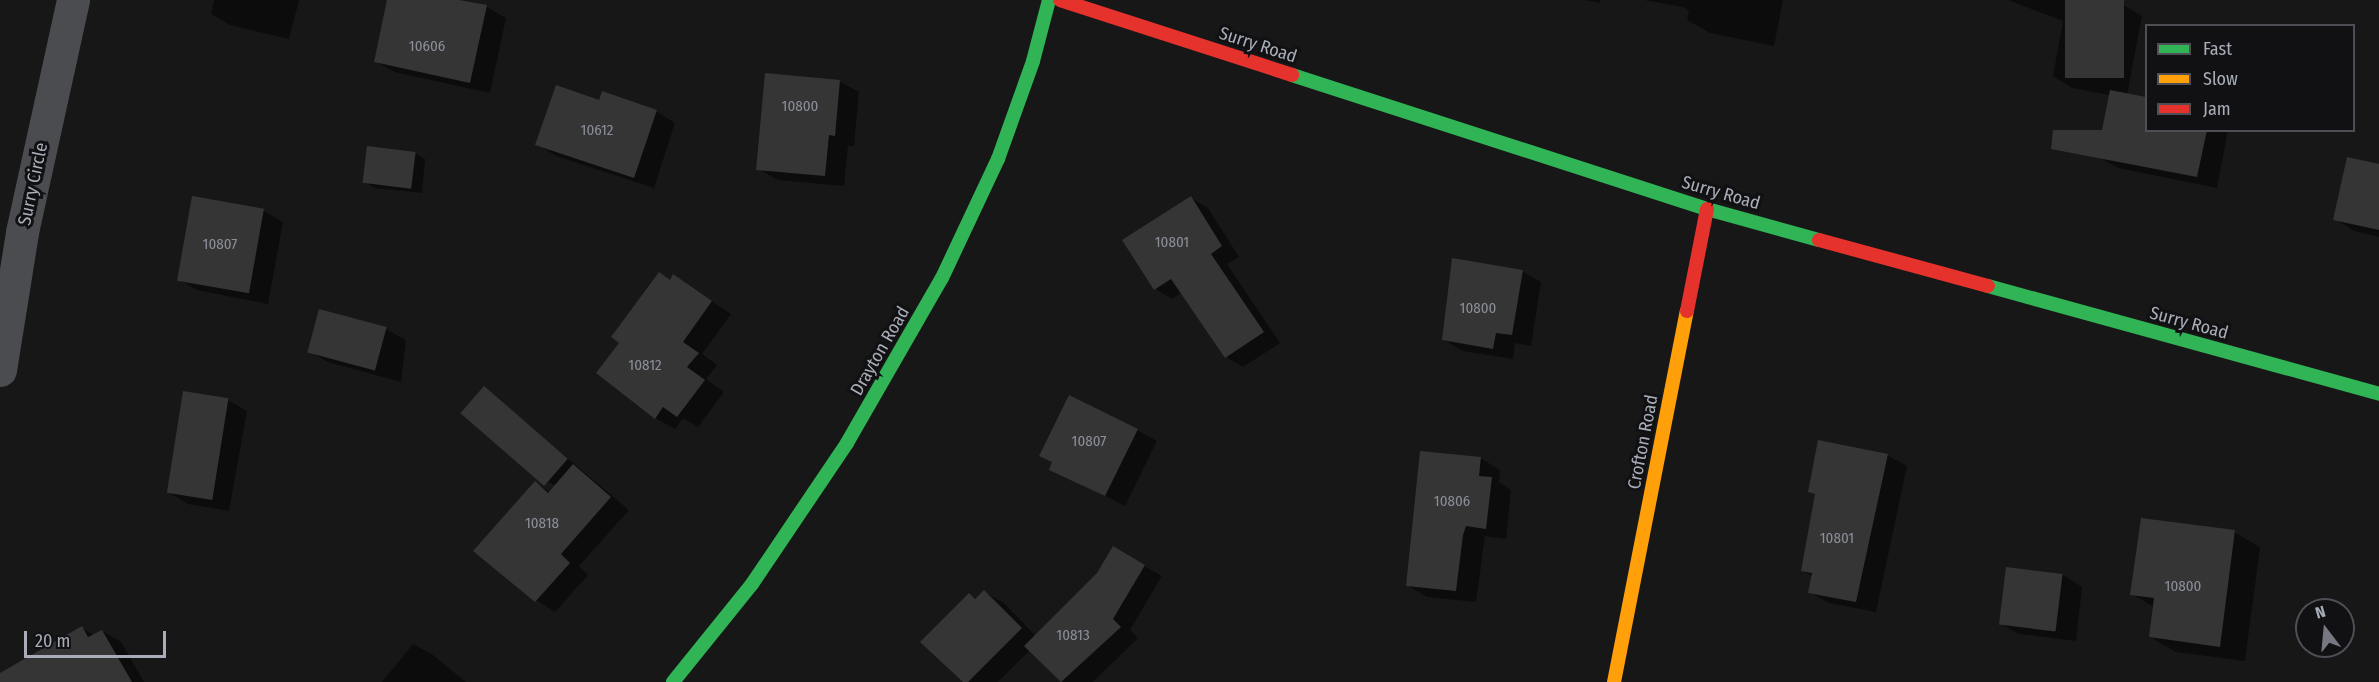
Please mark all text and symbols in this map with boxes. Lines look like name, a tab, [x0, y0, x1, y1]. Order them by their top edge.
street label: Surry Road	[1216, 22, 1300, 68]
legend	[2145, 24, 2355, 132]
house number: 10606	[409, 38, 445, 56]
text: Fast	[2203, 38, 2232, 60]
text: Slow	[2203, 68, 2238, 90]
house number: 10800	[782, 98, 818, 116]
text: Jam	[2203, 98, 2231, 120]
house number: 10612	[581, 122, 613, 140]
street label: Surry Circle	[14, 141, 52, 227]
street label: Surry Road	[1679, 172, 1763, 214]
house number: 10801	[1155, 234, 1189, 252]
house number: 10807	[203, 236, 237, 254]
house number: 10800	[1460, 300, 1496, 318]
street label: Surry Road	[2147, 302, 2231, 344]
street label: Drayton Road	[846, 303, 914, 399]
house number: 10812	[628, 357, 662, 375]
street label: Crofton Road	[1623, 393, 1663, 491]
house number: 10807	[1072, 433, 1106, 451]
house number: 10806	[1434, 493, 1470, 511]
house number: 10818	[525, 515, 559, 533]
house number: 10801	[1820, 530, 1854, 548]
house number: 10800	[2165, 578, 2201, 596]
north arrow	[2295, 598, 2355, 658]
text: N	[2313, 602, 2328, 623]
scale bar	[27, 619, 170, 657]
house number: 10813	[1056, 627, 1090, 645]
text: 20 m	[35, 630, 70, 652]

